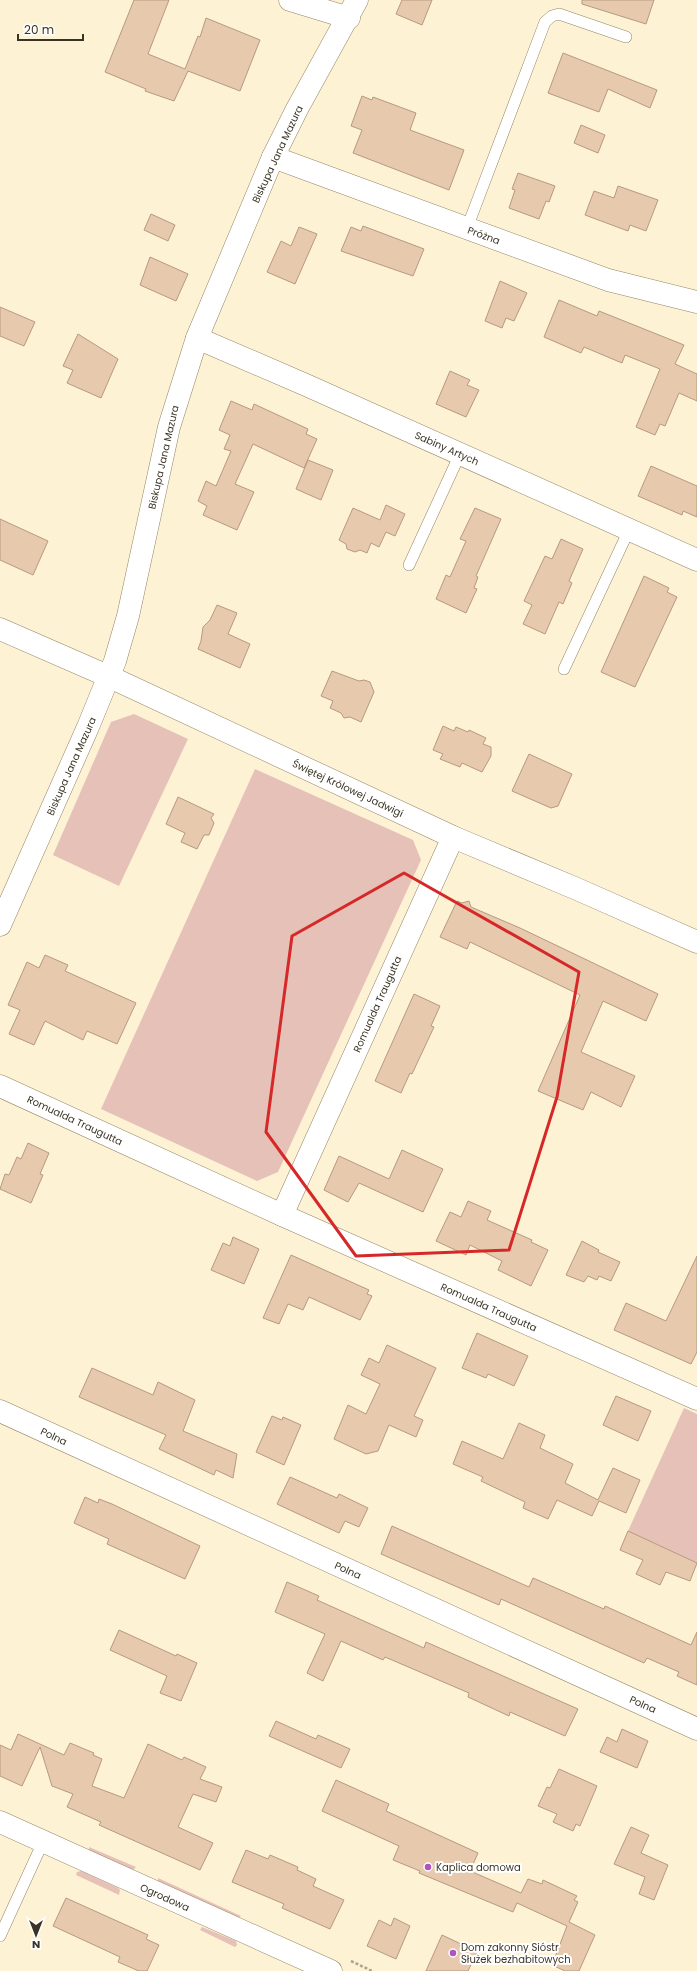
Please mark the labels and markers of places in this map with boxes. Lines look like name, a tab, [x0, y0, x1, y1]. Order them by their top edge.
place label: Kaplica domowa	[436, 1860, 521, 1875]
marker: Kaplica domowa	[423, 1862, 433, 1872]
place label: Dom zakonny Sióstr Służek bezhabitowych	[461, 1940, 571, 1967]
marker: Dom zakonny Sióstr Służek bezhabitowych	[448, 1948, 458, 1958]

